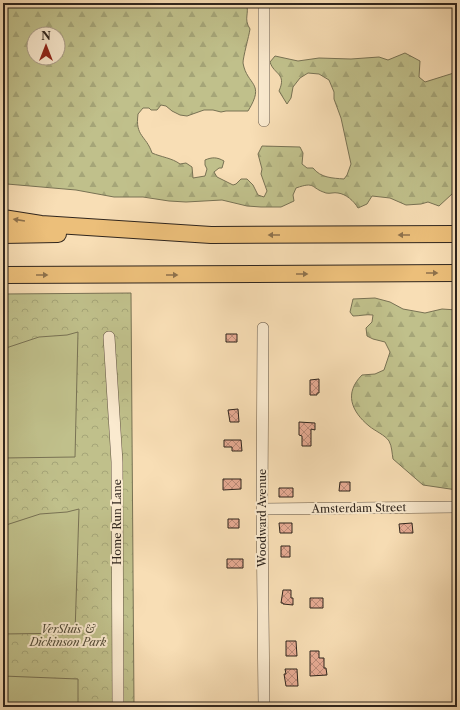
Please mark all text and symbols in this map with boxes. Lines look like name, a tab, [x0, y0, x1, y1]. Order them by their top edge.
north arrow	[26, 26, 66, 66]
text: N	[41, 29, 51, 43]
one-way arrow	[13, 217, 25, 223]
one-way arrow	[267, 232, 280, 238]
one-way arrow	[397, 232, 410, 238]
one-way arrow	[426, 270, 439, 276]
one-way arrow	[296, 271, 309, 277]
one-way arrow	[36, 272, 49, 278]
one-way arrow	[166, 272, 179, 278]
street label: Woodward Avenue	[255, 469, 269, 568]
street label: Home Run Lane	[110, 479, 124, 565]
street label: Amsterdam Street	[311, 500, 406, 516]
park label: VerSluis & Dickinson Park	[29, 622, 107, 649]

